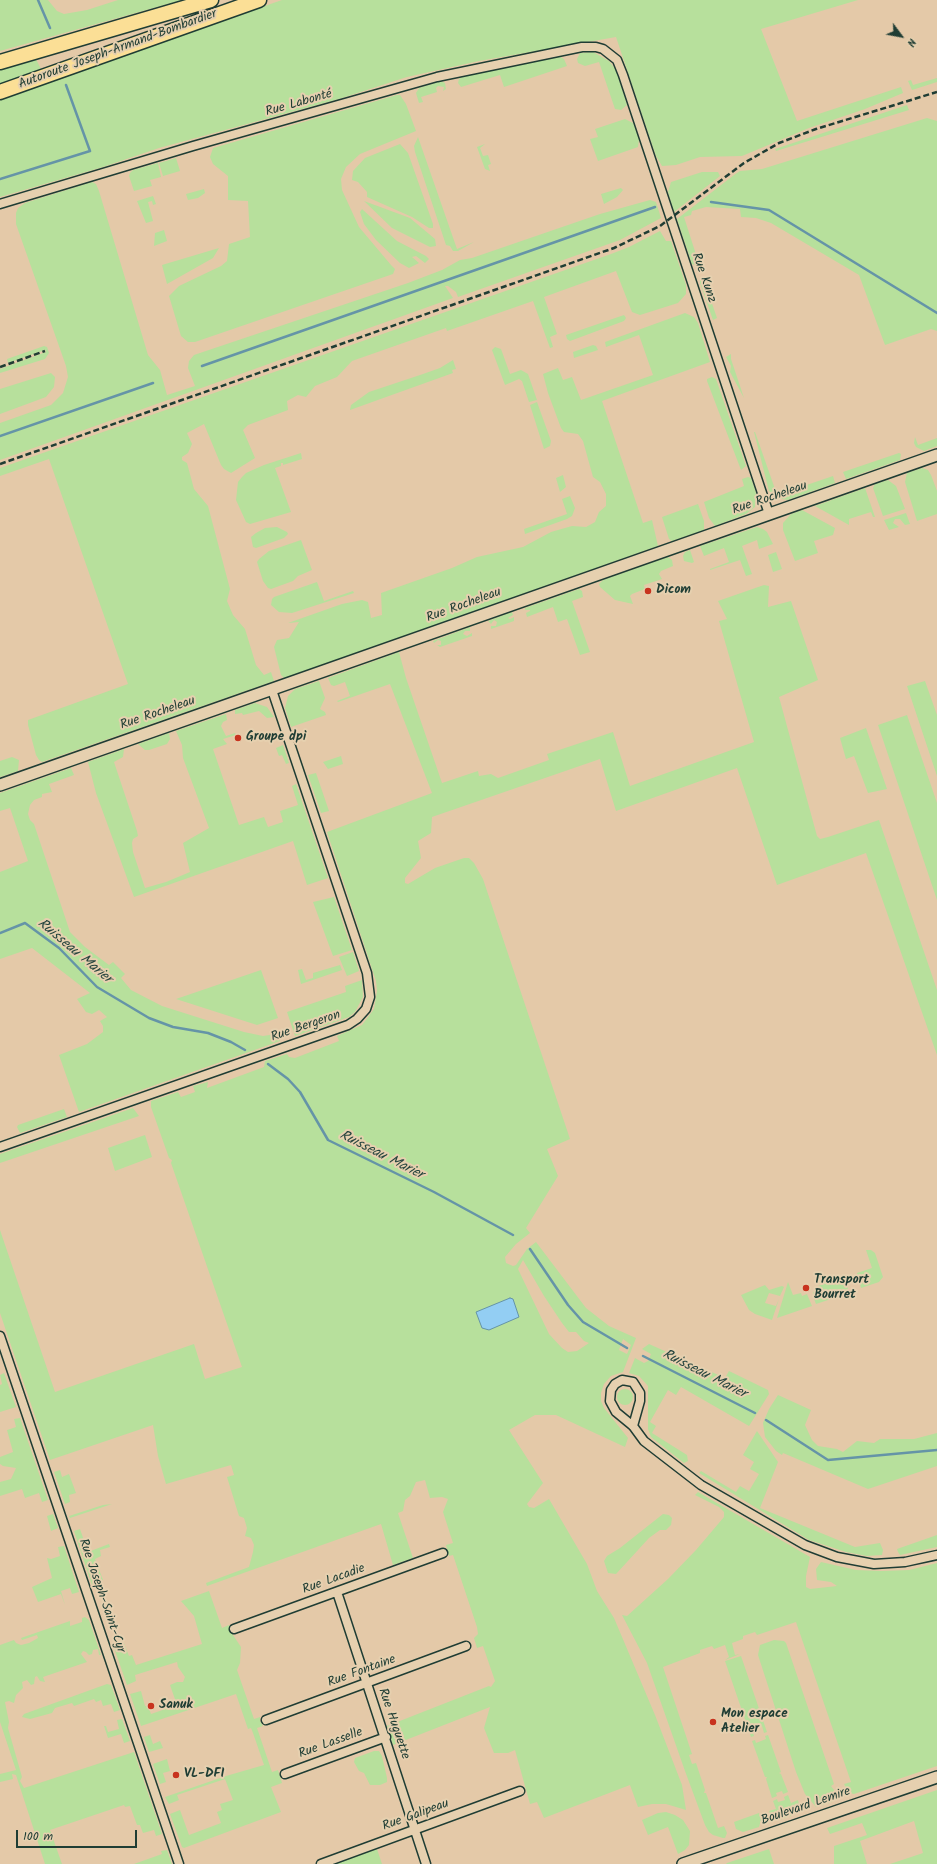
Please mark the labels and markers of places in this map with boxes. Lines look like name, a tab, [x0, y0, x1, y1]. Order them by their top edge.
place label: Dicom	[656, 583, 691, 599]
marker: Dicom	[643, 586, 653, 596]
place label: Groupe dpi	[246, 730, 306, 746]
marker: Groupe dpi	[233, 733, 243, 743]
place label: Transport Bourret	[814, 1273, 869, 1304]
marker: Transport Bourret	[801, 1283, 811, 1293]
place label: Sanuk	[159, 1698, 193, 1714]
marker: Sanuk	[146, 1701, 156, 1711]
place label: Mon espace Atelier	[721, 1707, 788, 1738]
marker: Mon espace Atelier	[708, 1717, 718, 1727]
place label: VL-DFI	[184, 1767, 225, 1783]
marker: VL-DFI	[171, 1770, 181, 1780]

